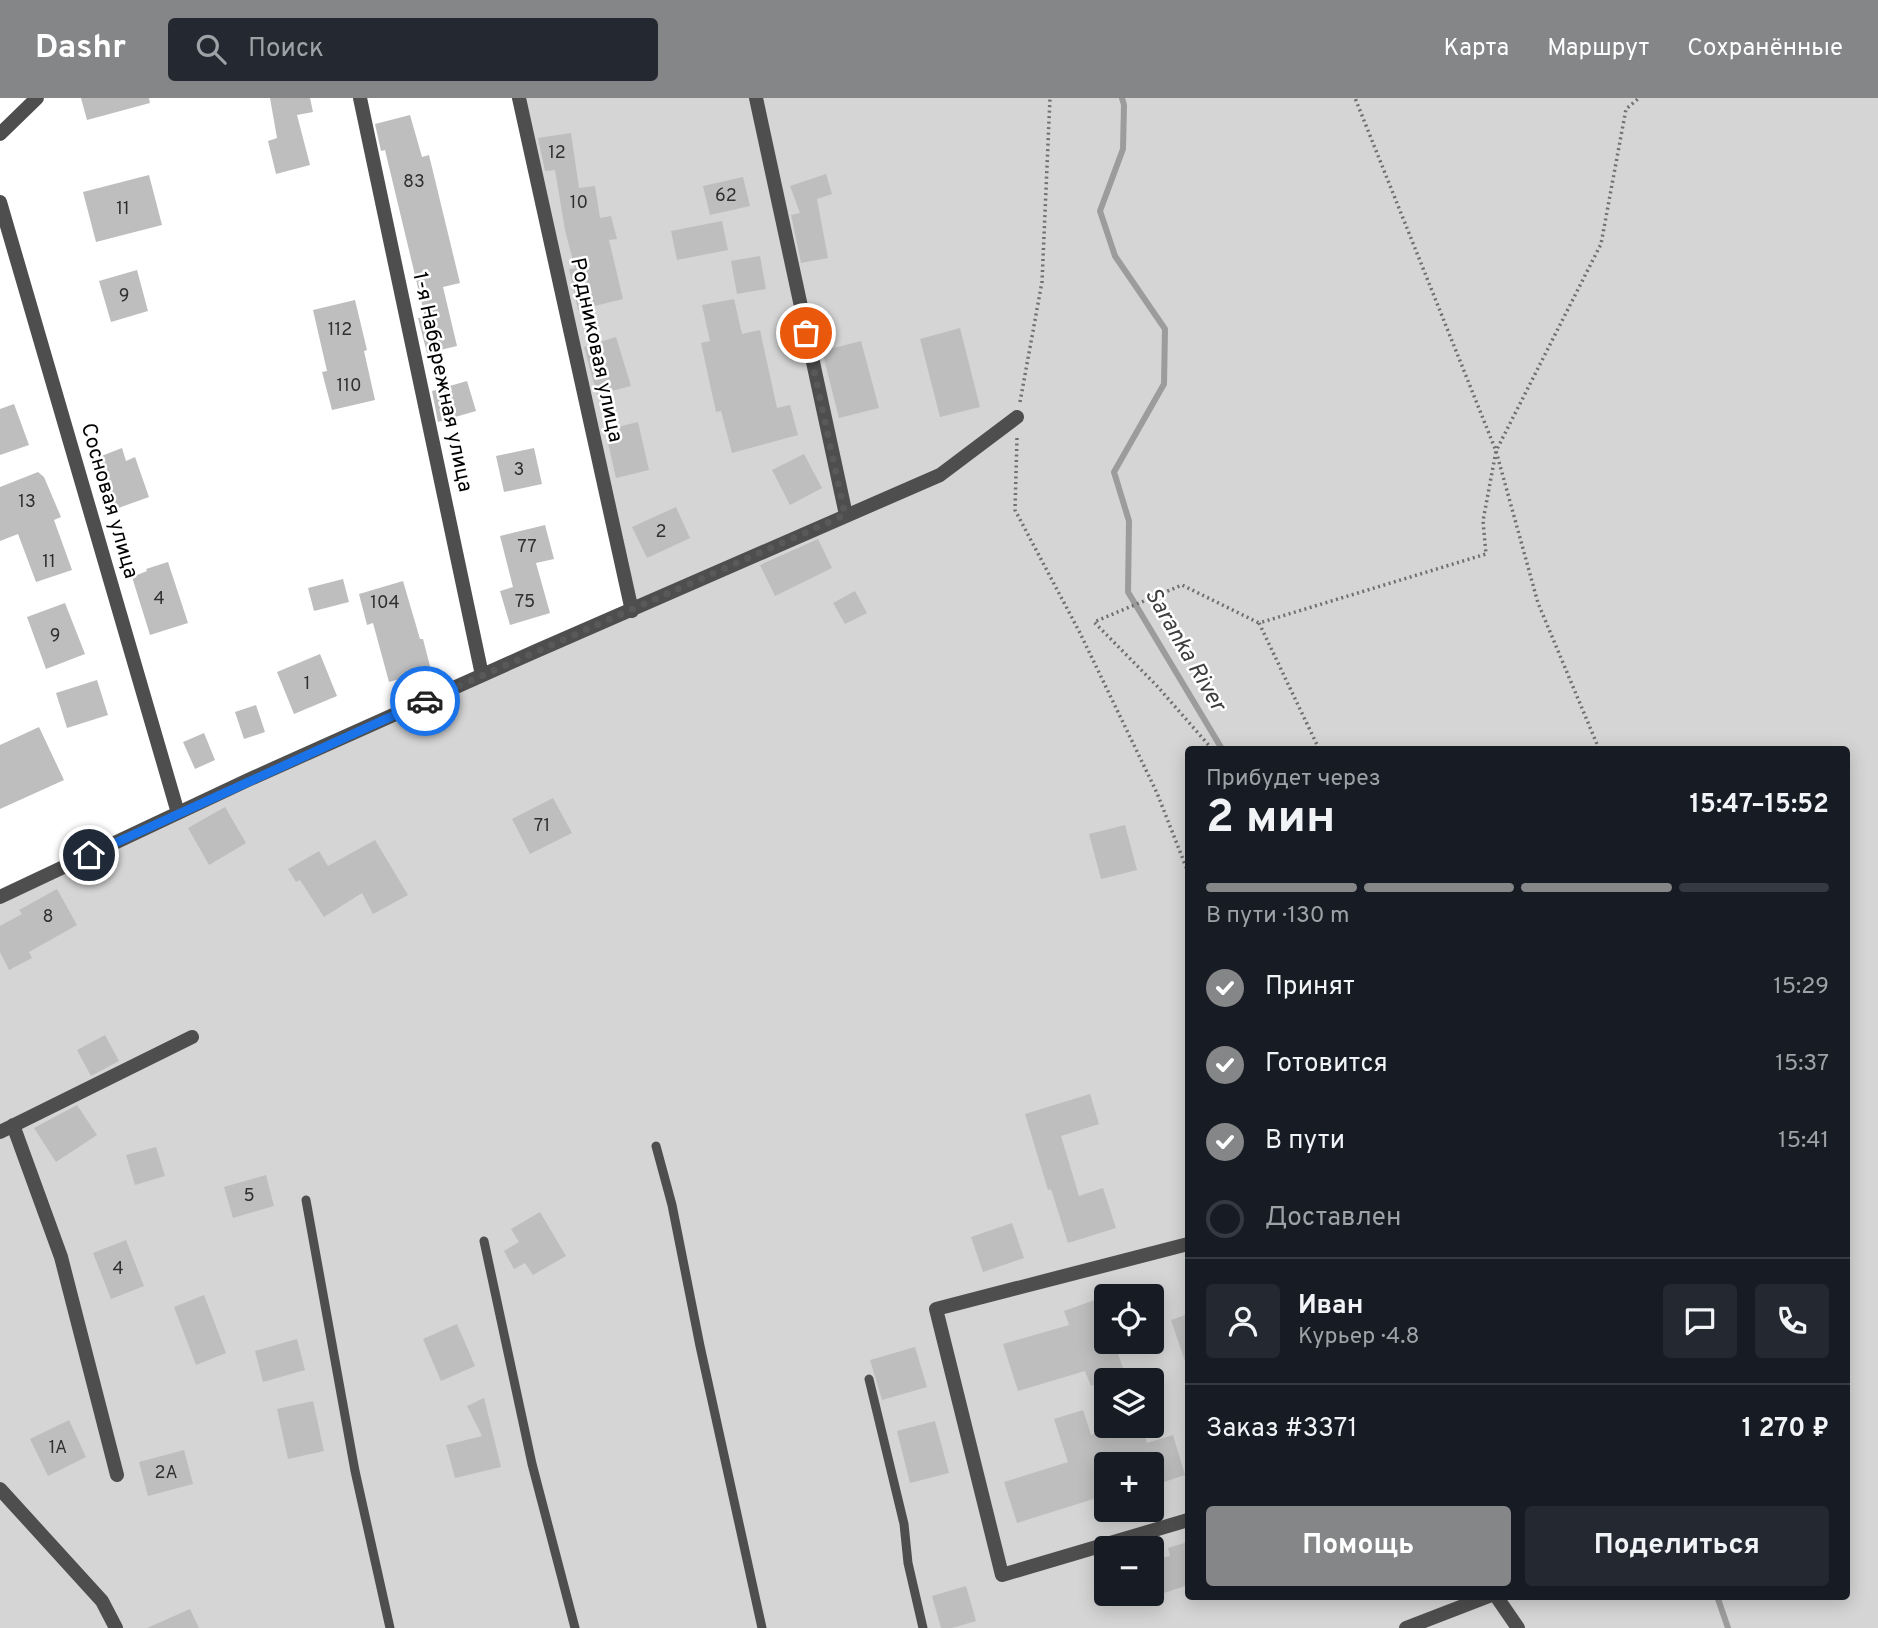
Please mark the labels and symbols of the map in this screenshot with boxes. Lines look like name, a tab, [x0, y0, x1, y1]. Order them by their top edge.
house number: 12	[548, 142, 566, 165]
house number: 83	[403, 171, 425, 194]
house number: 62	[715, 185, 737, 208]
house number: 10	[570, 192, 588, 215]
house number: 11	[116, 198, 130, 221]
street label: Родниковая улица	[563, 255, 629, 445]
street label: 1-я Набережная улица	[405, 270, 479, 494]
house number: 9	[119, 285, 129, 308]
pin	[776, 303, 836, 363]
house number: 112	[328, 319, 352, 342]
house number: 110	[337, 375, 361, 398]
street label: Сосновая улица	[74, 420, 144, 582]
house number: 3	[514, 459, 524, 482]
house number: 13	[18, 491, 36, 514]
house number: 2	[655, 521, 667, 544]
house number: 77	[517, 536, 537, 559]
house number: 11	[42, 551, 56, 574]
water label: Saranka River	[1137, 583, 1232, 719]
house number: 4	[153, 588, 165, 611]
house number: 75	[515, 591, 535, 614]
house number: 104	[370, 592, 400, 615]
house number: 9	[50, 625, 60, 648]
courier	[390, 666, 460, 736]
house number: 1	[304, 673, 310, 696]
house number: 71	[534, 815, 550, 838]
pin	[59, 825, 119, 885]
house number: 8	[43, 906, 54, 929]
house number: 5	[243, 1185, 255, 1208]
house number: 4	[112, 1258, 124, 1281]
house number: 1А	[49, 1437, 67, 1460]
house number: 2А	[154, 1462, 178, 1485]

